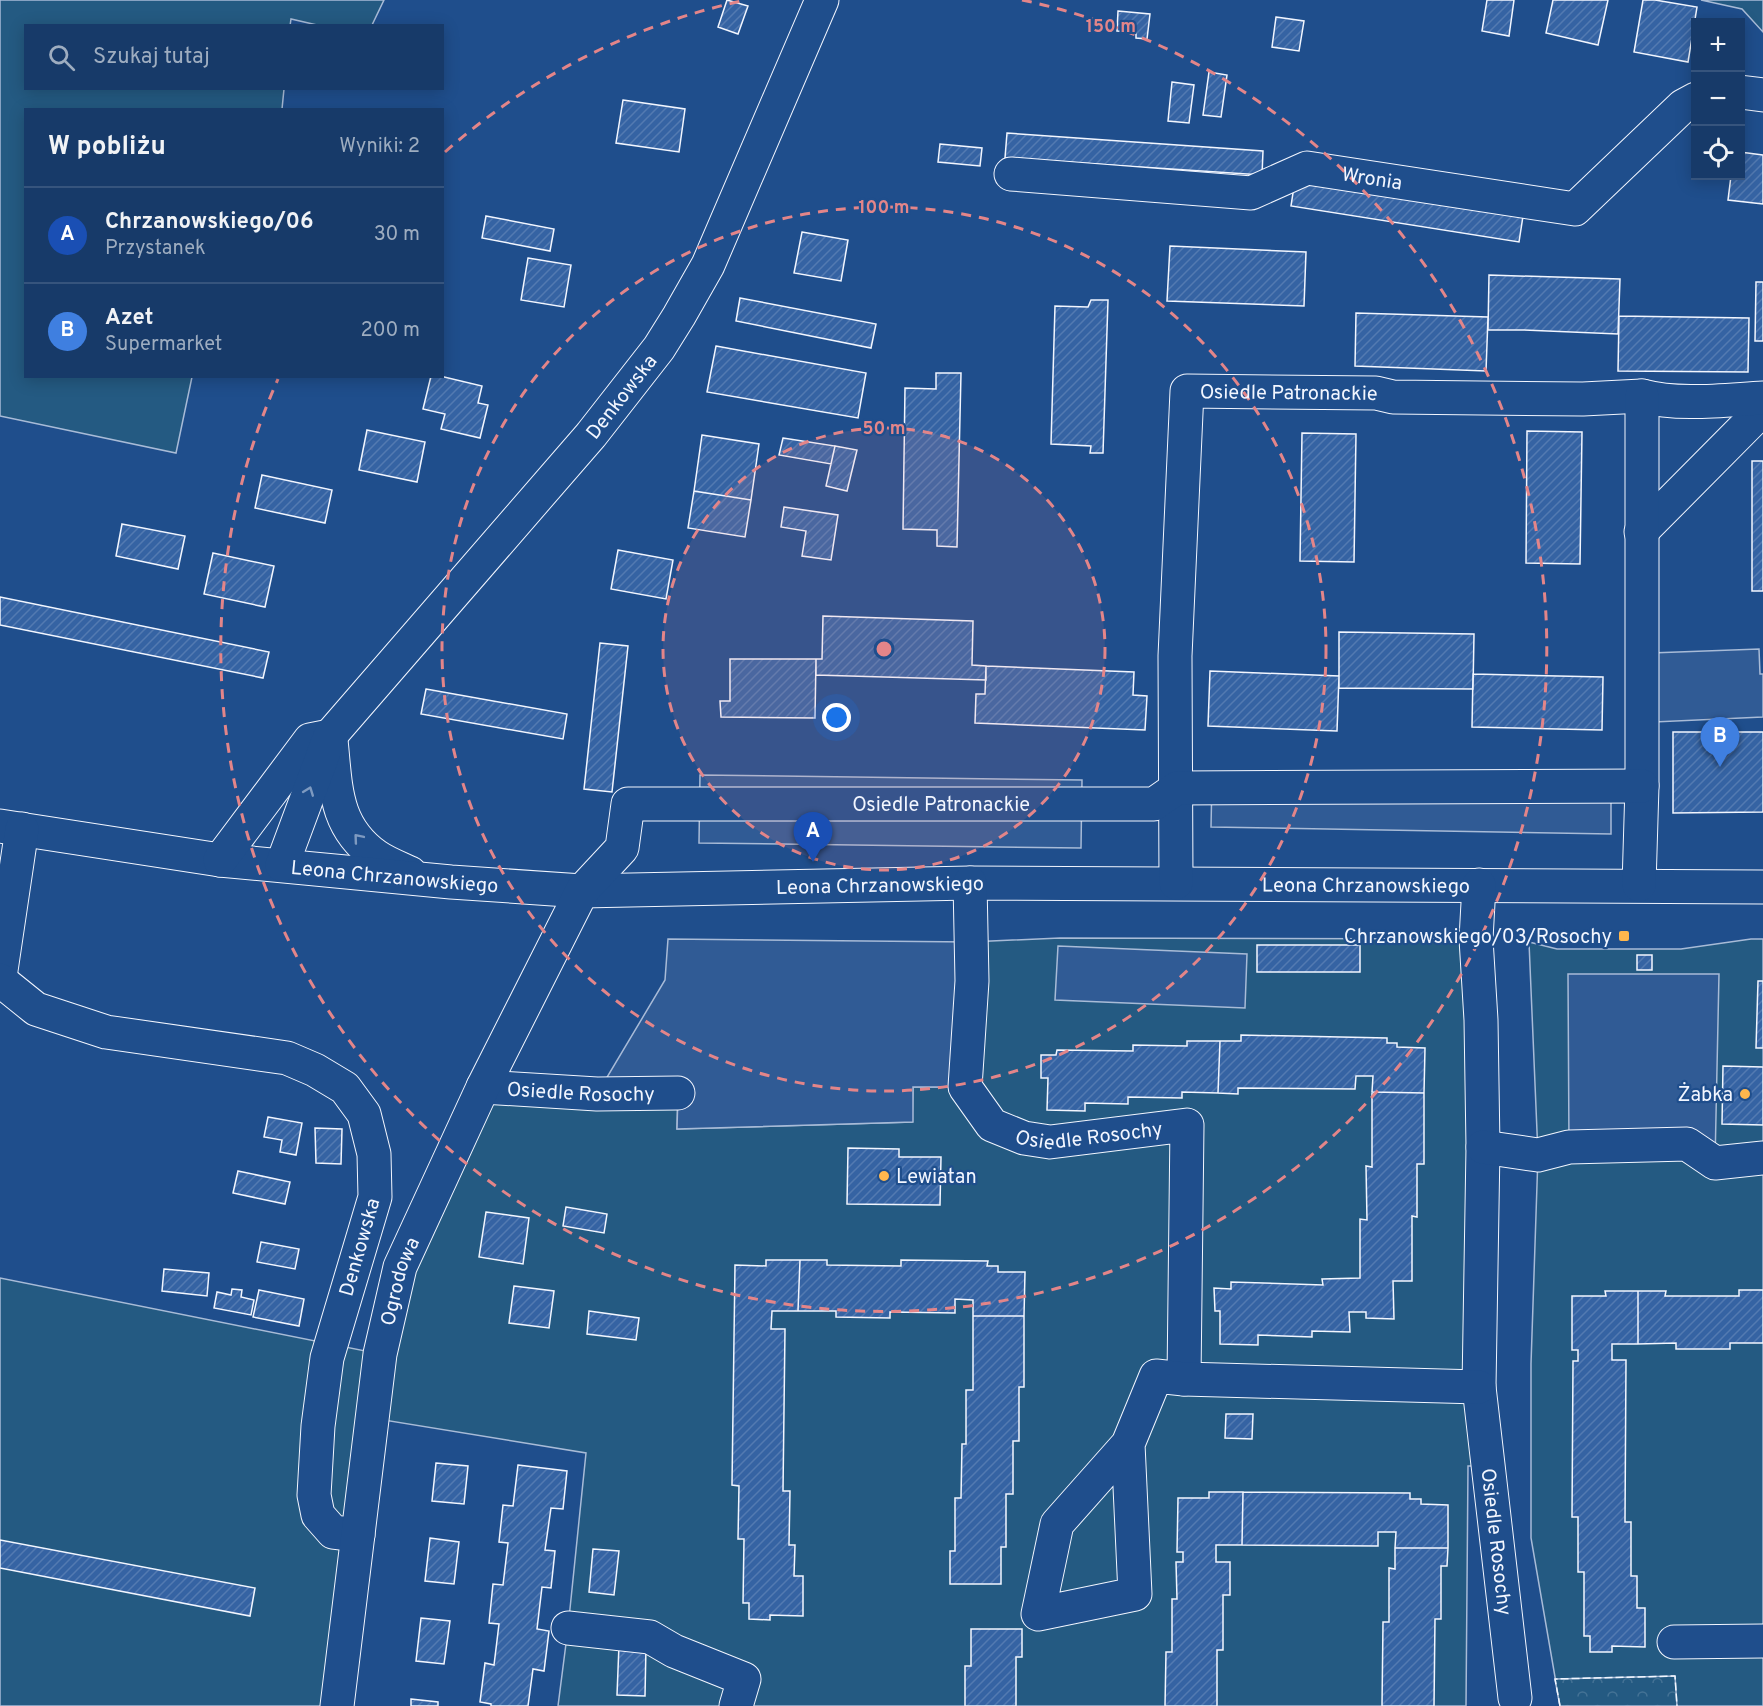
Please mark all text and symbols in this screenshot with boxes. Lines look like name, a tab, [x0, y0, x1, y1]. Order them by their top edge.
text: 150 m	[1086, 16, 1136, 39]
map controls	[1691, 18, 1745, 180]
button: +	[1691, 18, 1745, 72]
search box	[24, 24, 444, 90]
icon: search	[45, 41, 78, 74]
text: Szukaj tutaj	[93, 44, 210, 71]
button: −	[1691, 72, 1745, 126]
button: locate	[1691, 126, 1745, 180]
text: W pobliżu	[48, 131, 166, 164]
text: Wyniki: 2	[339, 134, 420, 160]
street label: Wronia	[1340, 162, 1404, 197]
text: 100 m	[858, 197, 910, 220]
text: Chrzanowskiego/06	[105, 209, 314, 236]
text: A	[60, 222, 75, 248]
text: 30 m	[374, 222, 420, 248]
text: Przystanek	[105, 236, 206, 262]
text: Azet	[105, 305, 153, 332]
text: B	[61, 318, 74, 344]
text: 200 m	[361, 318, 420, 344]
text: Supermarket	[105, 332, 222, 358]
street label: Denkowska	[581, 350, 664, 445]
street label: Osiedle Patronackie	[1200, 380, 1378, 408]
text: 50 m	[862, 418, 906, 441]
centre of rings	[874, 639, 894, 659]
your location	[822, 703, 851, 732]
pin: B	[1700, 718, 1740, 767]
one-way arrow	[302, 786, 315, 797]
street label: Osiedle Patronackie	[852, 793, 1030, 819]
pin: A	[794, 812, 832, 862]
one-way arrow	[354, 834, 365, 845]
street label: Leona Chrzanowskiego	[290, 856, 499, 900]
street label: Leona Chrzanowskiego	[776, 872, 984, 902]
street label: Leona Chrzanowskiego	[1262, 873, 1470, 901]
place label: Chrzanowskiego/03/Rosochy	[1344, 925, 1612, 951]
marker: Chrzanowskiego/03/Rosochy	[1617, 929, 1631, 943]
street label: Osiedle Rosochy	[506, 1077, 655, 1109]
place label: Żabka	[1678, 1082, 1733, 1109]
marker: Żabka	[1738, 1087, 1752, 1101]
street label: Osiedle Rosochy	[1011, 1117, 1164, 1158]
place label: Lewiatan	[896, 1165, 977, 1191]
marker: Lewiatan	[877, 1169, 891, 1183]
street label: Denkowska	[335, 1195, 387, 1300]
street label: Ogrodowa	[376, 1233, 427, 1328]
street label: Osiedle Rosochy	[1473, 1467, 1516, 1617]

